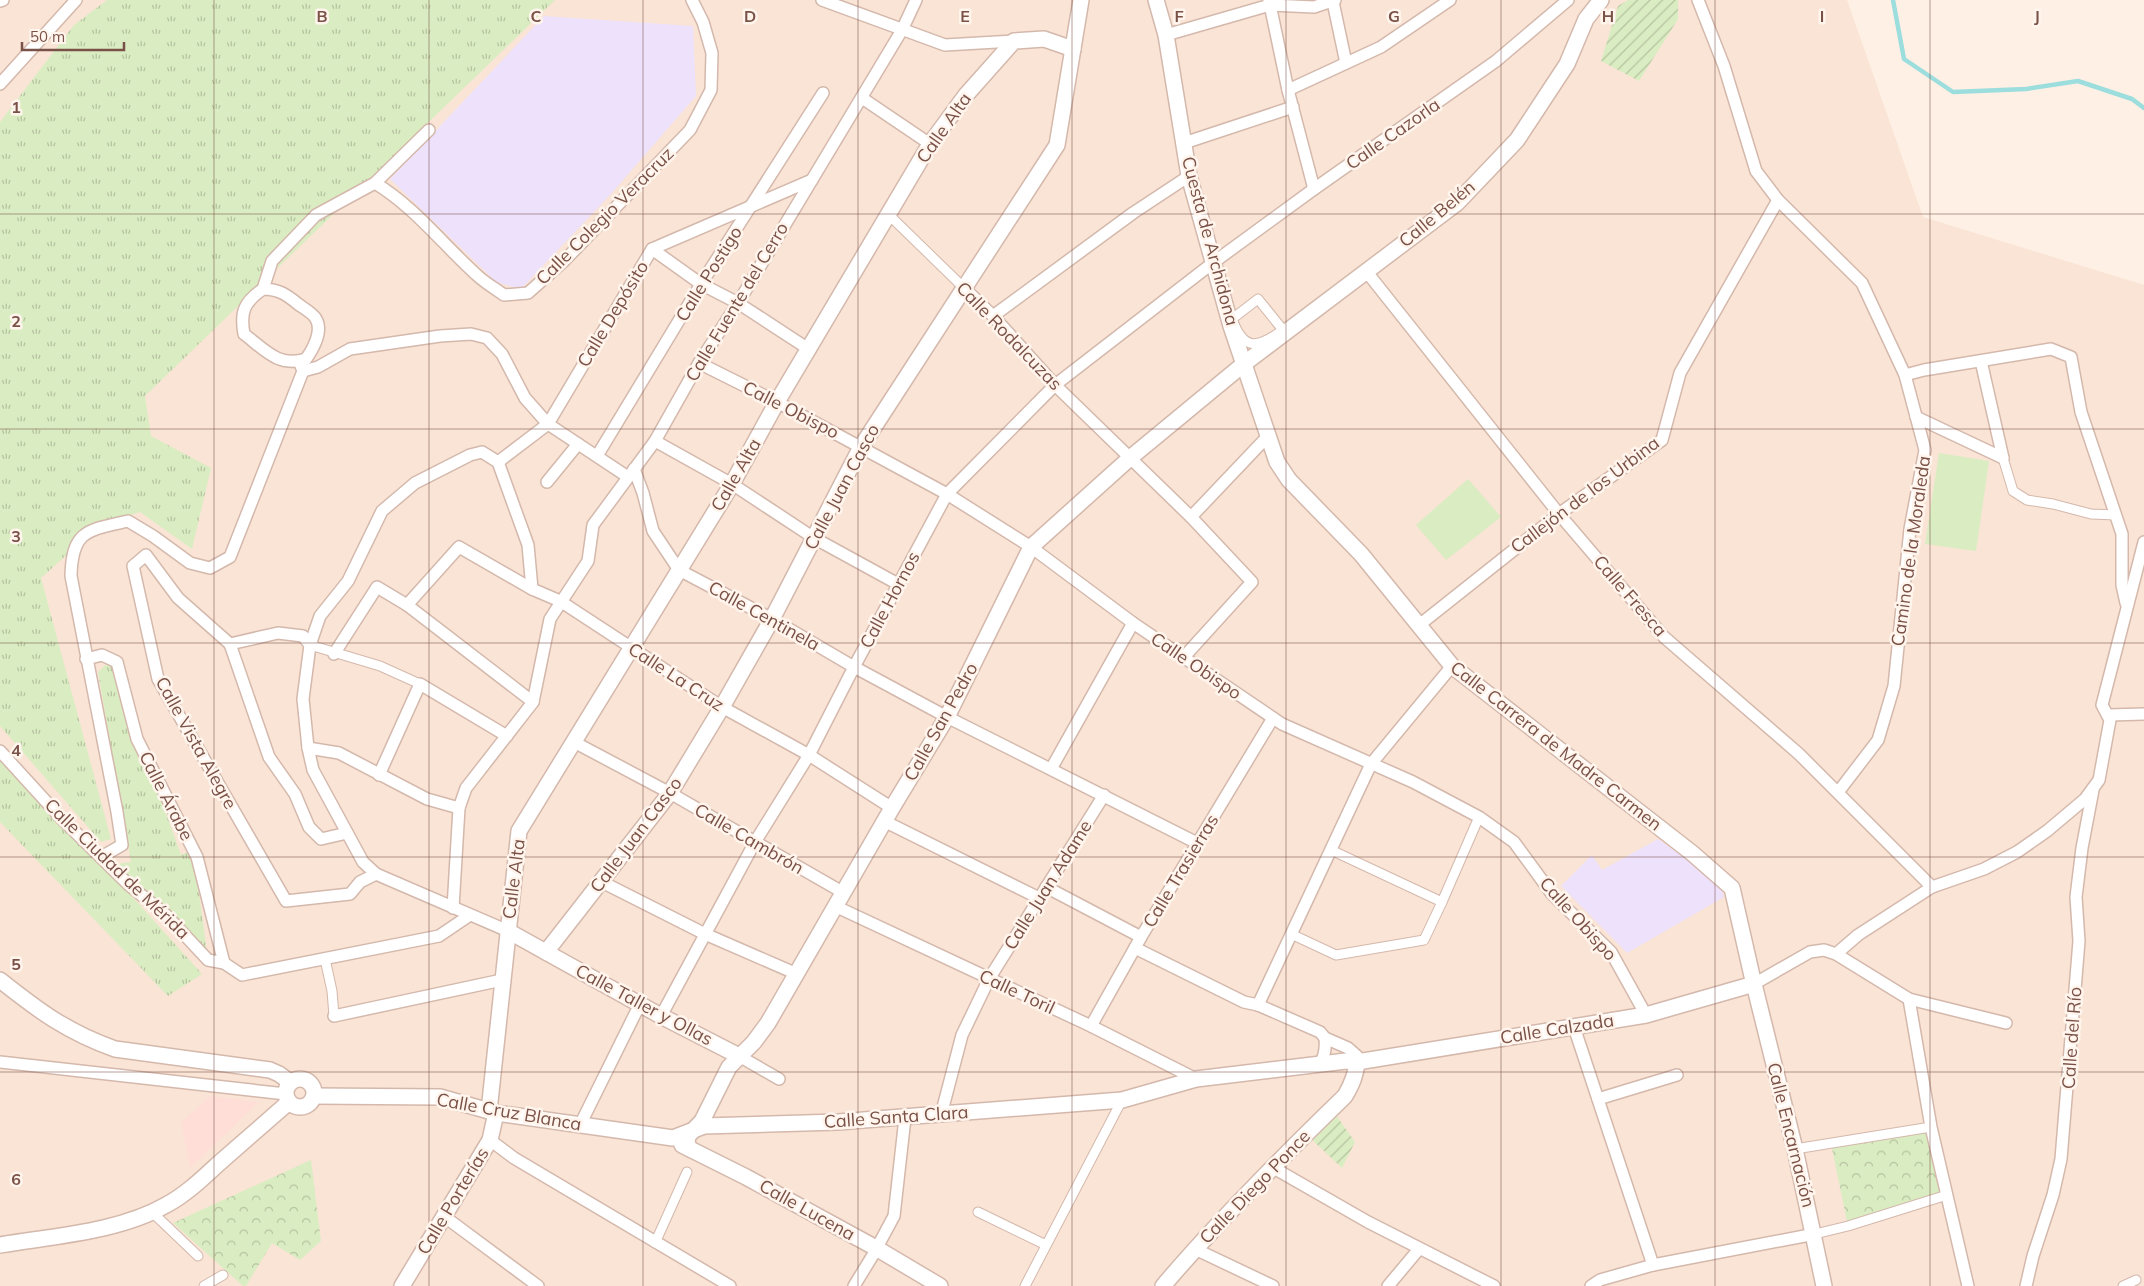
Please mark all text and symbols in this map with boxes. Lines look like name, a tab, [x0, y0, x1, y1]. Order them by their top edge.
text: B	[316, 6, 328, 26]
text: C	[531, 6, 542, 26]
text: D	[744, 6, 756, 26]
text: E	[960, 6, 970, 26]
text: F	[1174, 6, 1184, 26]
text: G	[1388, 6, 1400, 26]
text: H	[1602, 6, 1614, 26]
text: I	[1820, 6, 1824, 26]
text: J	[2034, 6, 2040, 26]
scale bar	[22, 20, 125, 52]
text: 50 m	[30, 27, 65, 46]
street label: Calle Alta	[911, 88, 976, 167]
street label: Calle Cazorla	[1341, 93, 1444, 174]
text: 1	[11, 97, 21, 117]
street label: Calle Colegio Veracruz	[531, 142, 678, 289]
street label: Cuesta de Archidona	[1177, 154, 1244, 328]
street label: Calle Belén	[1394, 175, 1480, 252]
street label: Calle Fuente del Cerro	[680, 218, 793, 385]
street label: Calle Postigo	[670, 222, 747, 326]
street label: Calle Depósito	[572, 256, 653, 371]
street label: Calle Rodalcuzas	[952, 276, 1067, 395]
text: 2	[11, 311, 21, 331]
street label: Calle Obispo	[739, 376, 843, 444]
street label: Calle Juan Casco	[799, 420, 884, 554]
street label: Callejón de los Urbina	[1506, 431, 1664, 558]
street label: Calle Alta	[705, 434, 766, 515]
street label: Camino de la Moraleda	[1886, 454, 1935, 648]
text: 3	[11, 526, 21, 546]
street label: Calle Hornos	[854, 547, 925, 652]
street label: Calle Fresca	[1589, 550, 1672, 641]
street label: Calle Centinela	[704, 575, 824, 656]
street label: Calle Obispo	[1146, 627, 1246, 704]
street label: Calle La Cruz	[624, 637, 729, 716]
street label: Calle Carrera de Madre Carmen	[1446, 656, 1667, 835]
street label: Calle San Pedro	[899, 659, 983, 785]
street label: Calle Vista Alegre	[151, 673, 242, 813]
text: 4	[11, 740, 21, 760]
street label: Calle Árabe	[134, 747, 199, 844]
street label: Calle Juan Casco	[585, 772, 687, 897]
street label: Calle Ciudad de Mérida	[40, 793, 195, 944]
street label: Calle Cambrón	[690, 798, 808, 879]
street label: Calle Trasierras	[1138, 810, 1224, 932]
street label: Calle Juan Adame	[998, 816, 1097, 954]
street label: Calle Alta	[497, 838, 530, 920]
street label: Calle Obispo	[1535, 872, 1622, 965]
text: 5	[11, 954, 21, 974]
street label: Calle Taller y Ollas	[572, 959, 717, 1050]
street label: Calle Toril	[976, 964, 1059, 1019]
street label: Calle del Río	[2056, 986, 2087, 1090]
street label: Calle Calzada	[1499, 1008, 1615, 1049]
street label: Calle Encarnación	[1762, 1060, 1821, 1210]
street label: Calle Cruz Blanca	[435, 1087, 583, 1136]
street label: Calle Santa Clara	[823, 1100, 969, 1133]
street label: Calle Diego Ponce	[1194, 1125, 1315, 1249]
street label: Calle Porterías	[412, 1143, 494, 1259]
text: 6	[11, 1169, 21, 1189]
street label: Calle Lucena	[755, 1174, 859, 1245]

